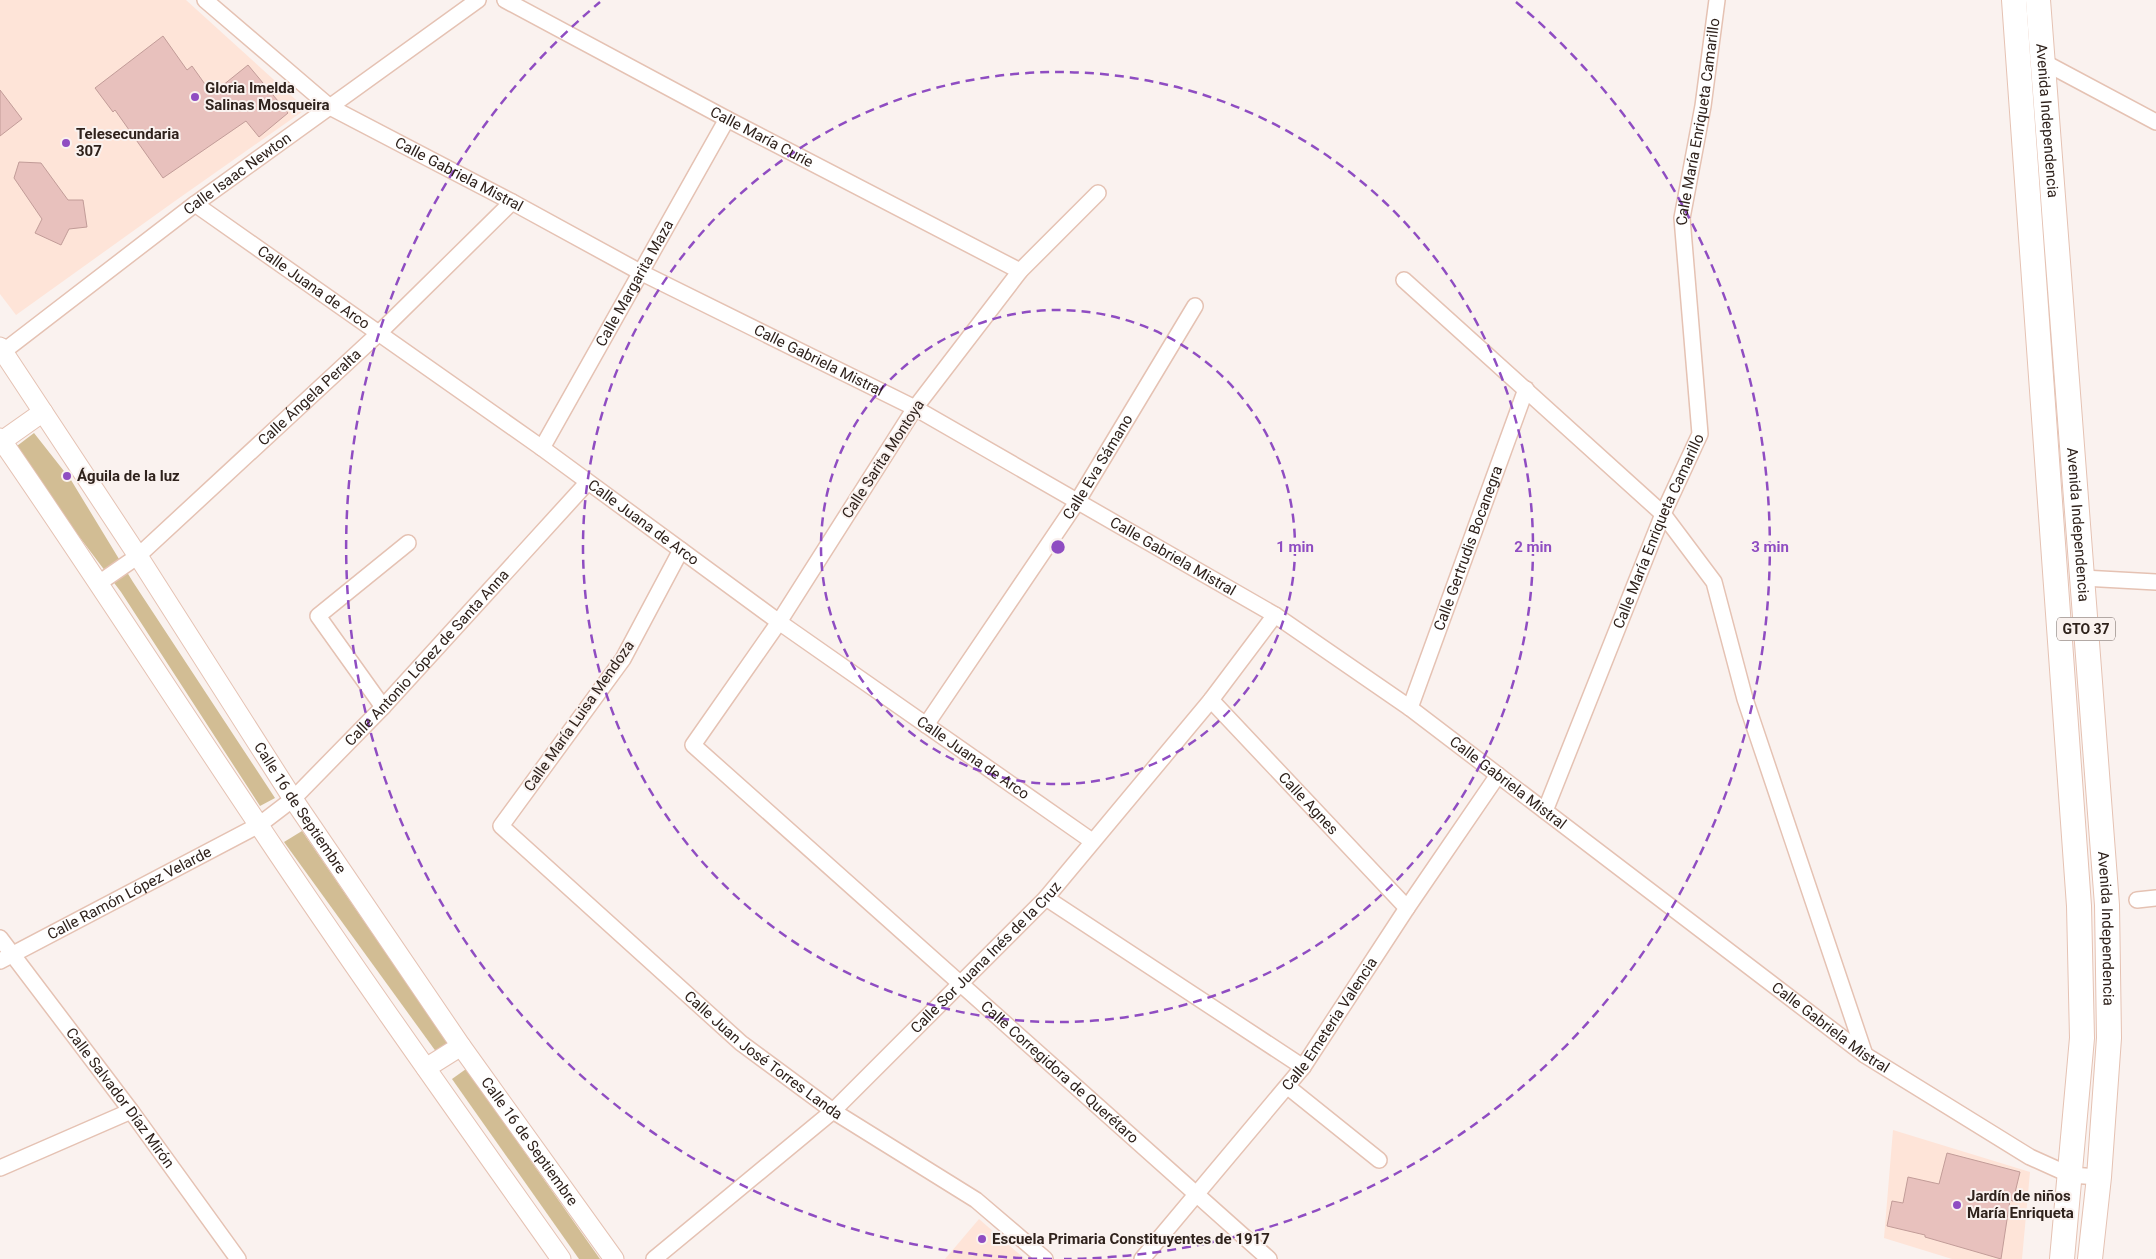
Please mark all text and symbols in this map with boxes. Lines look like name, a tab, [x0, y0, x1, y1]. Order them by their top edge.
street label: Calle María Enriqueta Camarillo	[1673, 17, 1724, 226]
street label: Avenida Independencia	[2032, 43, 2062, 199]
place label: Gloria Imelda Salinas Mosqueira	[205, 79, 330, 114]
marker: Gloria Imelda Salinas Mosqueira	[189, 91, 201, 103]
street label: Calle María Curie	[707, 103, 816, 171]
place label: Telesecundaria 307	[76, 125, 179, 160]
street label: Calle Isaac Newton	[180, 129, 294, 219]
street label: Calle Gabriela Mistral	[392, 133, 526, 215]
marker: Telesecundaria 307	[60, 137, 72, 149]
street label: Calle Margarita Maza	[592, 217, 677, 350]
street label: Calle Juana de Arco	[254, 242, 373, 333]
street label: Calle Gabriela Mistral	[751, 321, 886, 400]
street label: Calle Ángela Peralta	[254, 345, 365, 450]
street label: Calle Sarita Montoya	[838, 396, 928, 522]
street label: Calle Eva Sámano	[1059, 411, 1137, 523]
street label: Calle María Enriqueta Camarillo	[1609, 431, 1708, 631]
street label: Avenida Independencia	[2063, 447, 2093, 602]
street label: Calle Gertrudis Bocanegra	[1430, 463, 1506, 633]
place label: Águila de la luz	[77, 467, 180, 485]
marker: Águila de la luz	[61, 470, 73, 482]
street label: Calle Juana de Arco	[584, 476, 702, 569]
street label: Calle Gabriela Mistral	[1107, 513, 1239, 600]
centre of rings	[1049, 538, 1067, 556]
text: 1 min	[1276, 538, 1314, 556]
text: 2 min	[1514, 538, 1552, 556]
text: 3 min	[1751, 538, 1789, 556]
street label: Calle Antonio López de Santa Anna	[341, 566, 513, 750]
road number: GTO 37	[2057, 618, 2115, 640]
street label: Calle María Luisa Mendoza	[520, 637, 638, 795]
street label: Calle Juana de Arco	[913, 712, 1033, 803]
street label: Calle Gabriela Mistral	[1446, 733, 1570, 833]
street label: Calle 16 de Septiembre	[250, 739, 350, 877]
street label: Calle Agnes	[1275, 768, 1342, 838]
street label: Calle Ramón López Velarde	[44, 843, 214, 944]
street label: Avenida Independencia	[2094, 850, 2118, 1006]
street label: Calle Sor Juana Inés de la Cruz	[907, 878, 1065, 1037]
street label: Calle Emeteria Valencia	[1278, 954, 1381, 1094]
street label: Calle Gabriela Mistral	[1768, 978, 1893, 1077]
street label: Calle Juan José Torres Landa	[680, 987, 846, 1124]
street label: Calle Corregidora de Querétaro	[977, 997, 1142, 1147]
street label: Calle Salvador Díaz Mirón	[62, 1024, 178, 1172]
street label: Calle 16 de Septiembre	[477, 1074, 582, 1209]
place label: Jardín de niños María Enriqueta	[1967, 1187, 2074, 1222]
marker: Jardín de niños María Enriqueta	[1951, 1199, 1963, 1211]
place label: Escuela Primaria Constituyentes de 1917	[992, 1230, 1270, 1248]
marker: Escuela Primaria Constituyentes de 1917	[976, 1233, 988, 1245]

